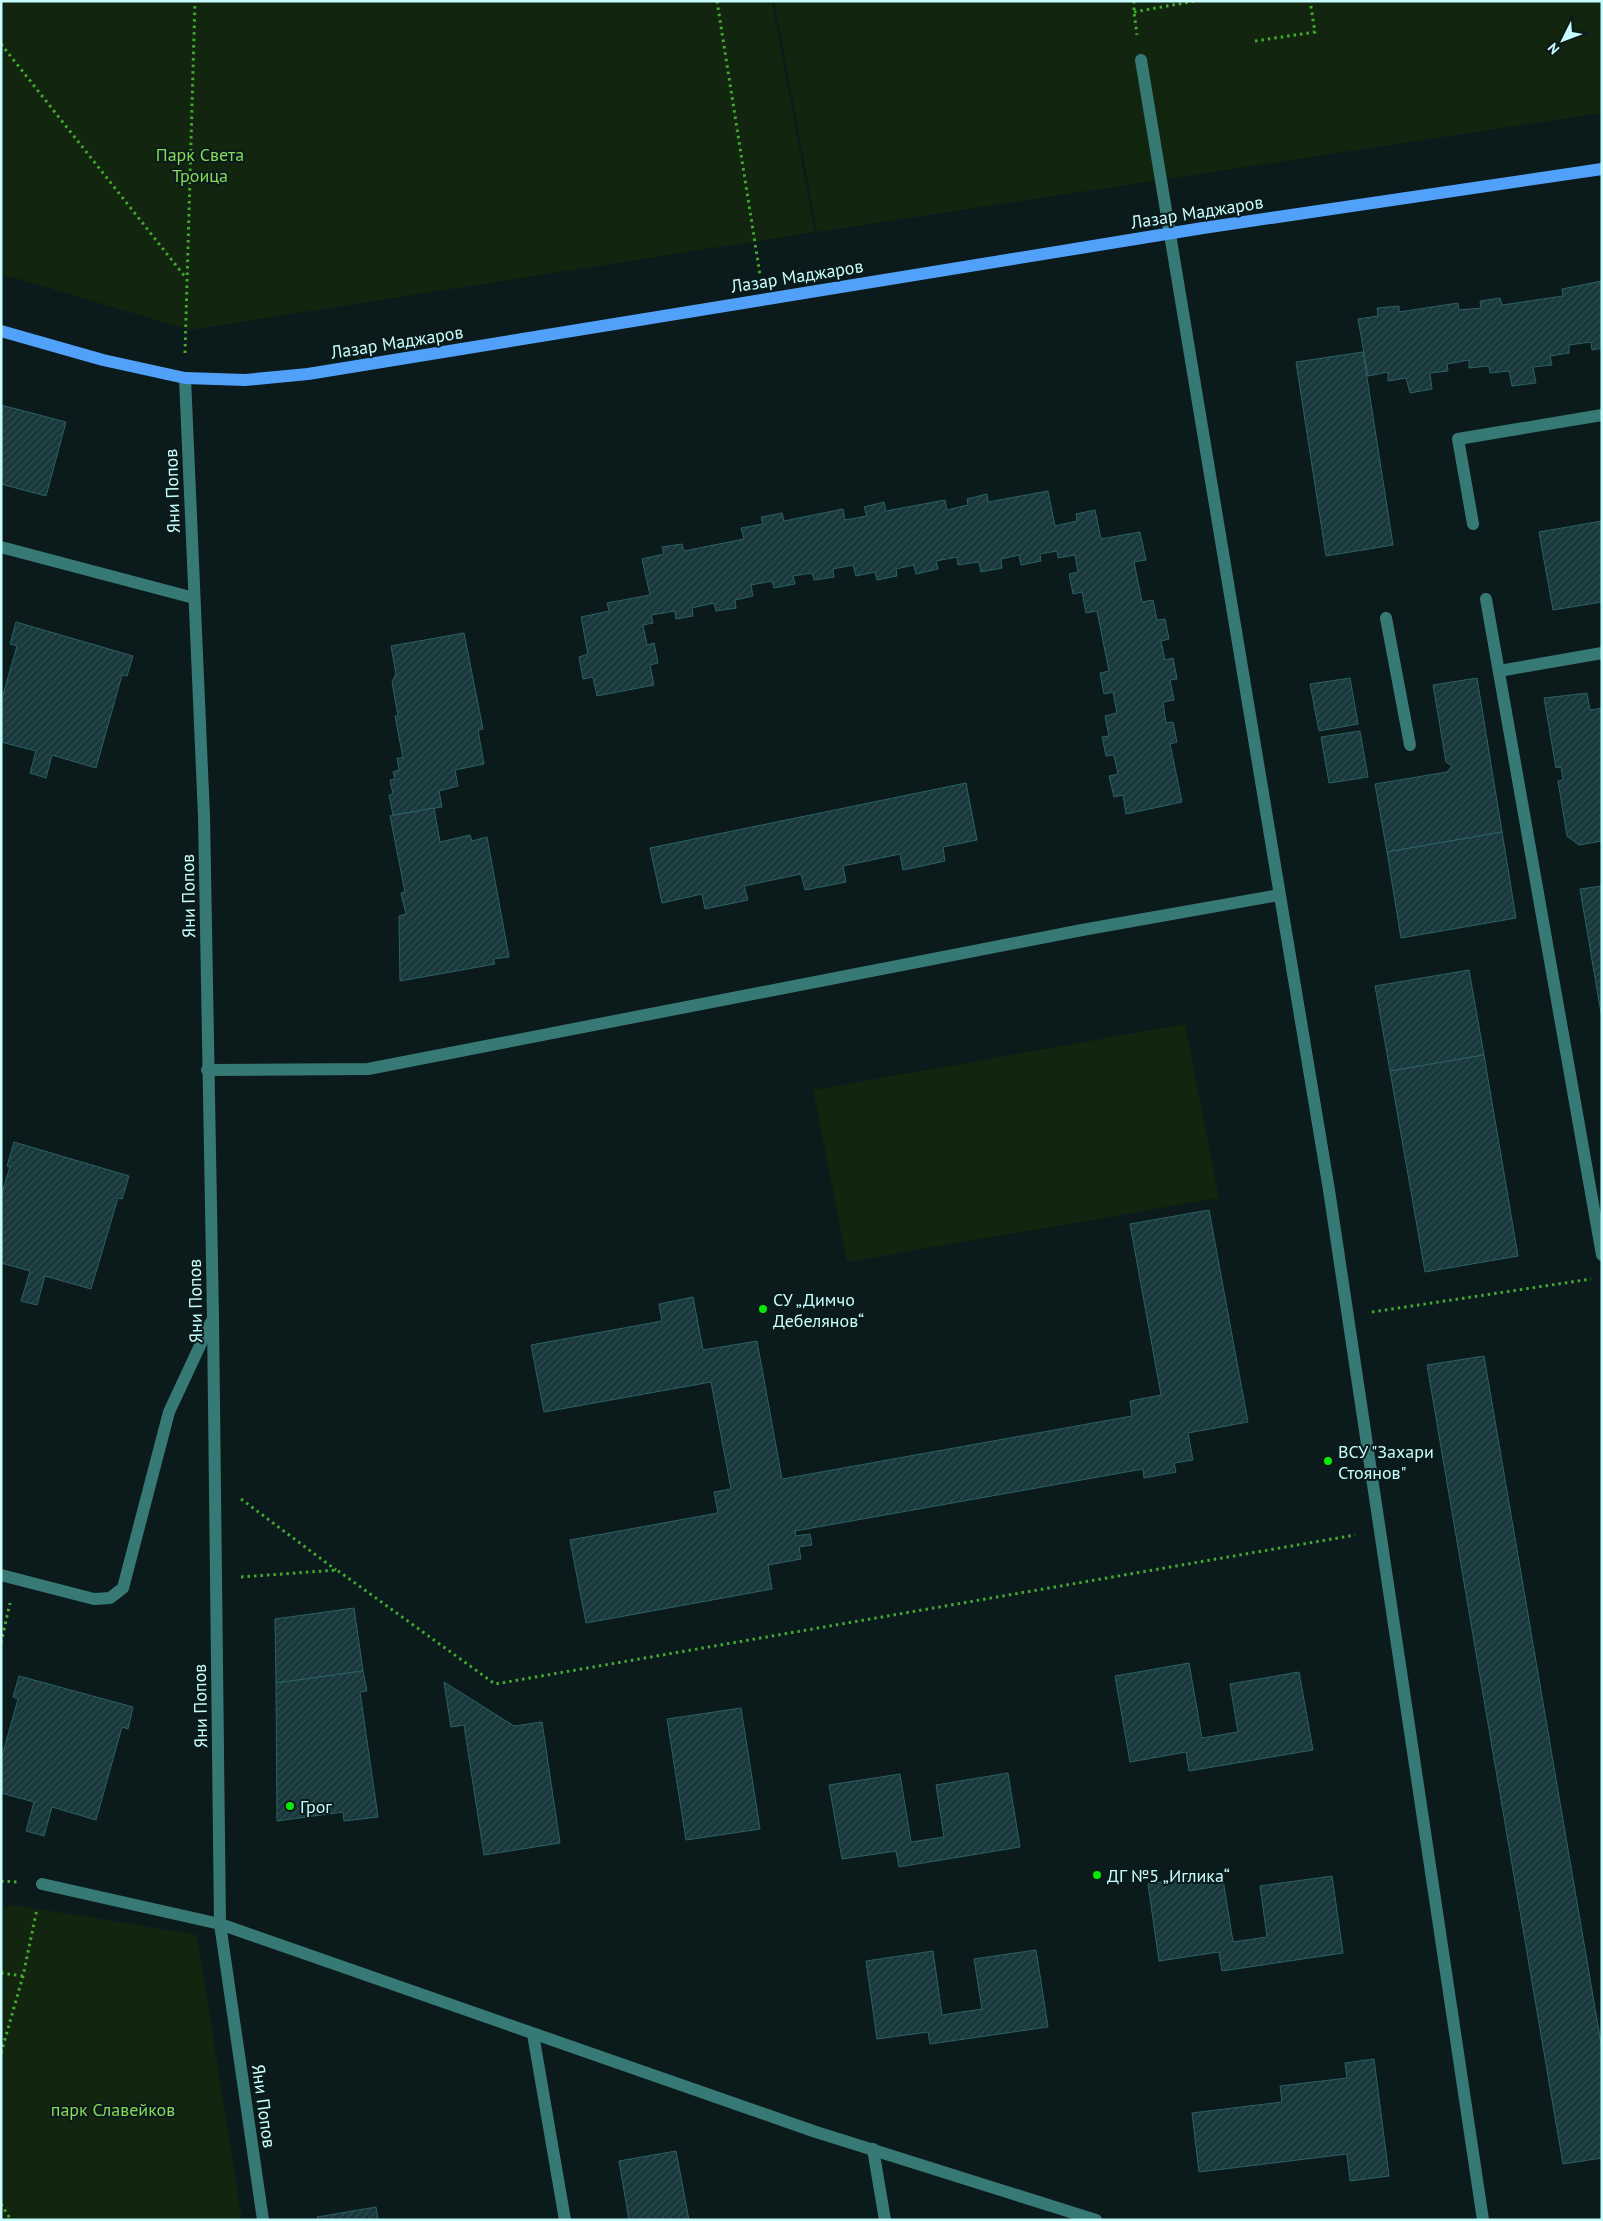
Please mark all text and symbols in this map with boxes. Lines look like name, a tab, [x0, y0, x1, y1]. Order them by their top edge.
north arrow	[1538, 15, 1588, 65]
text: N	[1544, 39, 1563, 58]
park label: Парк Света Троица	[156, 143, 244, 187]
street label: Лазар Маджаров	[1128, 190, 1265, 234]
street label: Лазар Маджаров	[728, 254, 865, 298]
street label: Лазар Маджаров	[328, 320, 465, 364]
street label: Яни Попов	[159, 448, 185, 534]
street label: Яни Попов	[176, 854, 200, 938]
street label: Яни Попов	[183, 1259, 207, 1343]
place label: СУ „Димчо Дебелянов“	[773, 1288, 864, 1332]
marker: СУ „Димчо Дебелянов“	[757, 1303, 769, 1315]
place label: ВСУ "Захари Стоянов"	[1338, 1440, 1434, 1484]
marker: ВСУ "Захари Стоянов"	[1322, 1455, 1334, 1467]
street label: Яни Попов	[188, 1664, 212, 1748]
place label: Грог	[300, 1795, 332, 1818]
marker: Грог	[284, 1800, 296, 1812]
place label: ДГ №5 „Иглика“	[1107, 1864, 1230, 1887]
marker: ДГ №5 „Иглика“	[1091, 1869, 1103, 1881]
street label: Яни Попов	[247, 2063, 281, 2149]
park label: парк Славейков	[51, 2098, 175, 2121]

